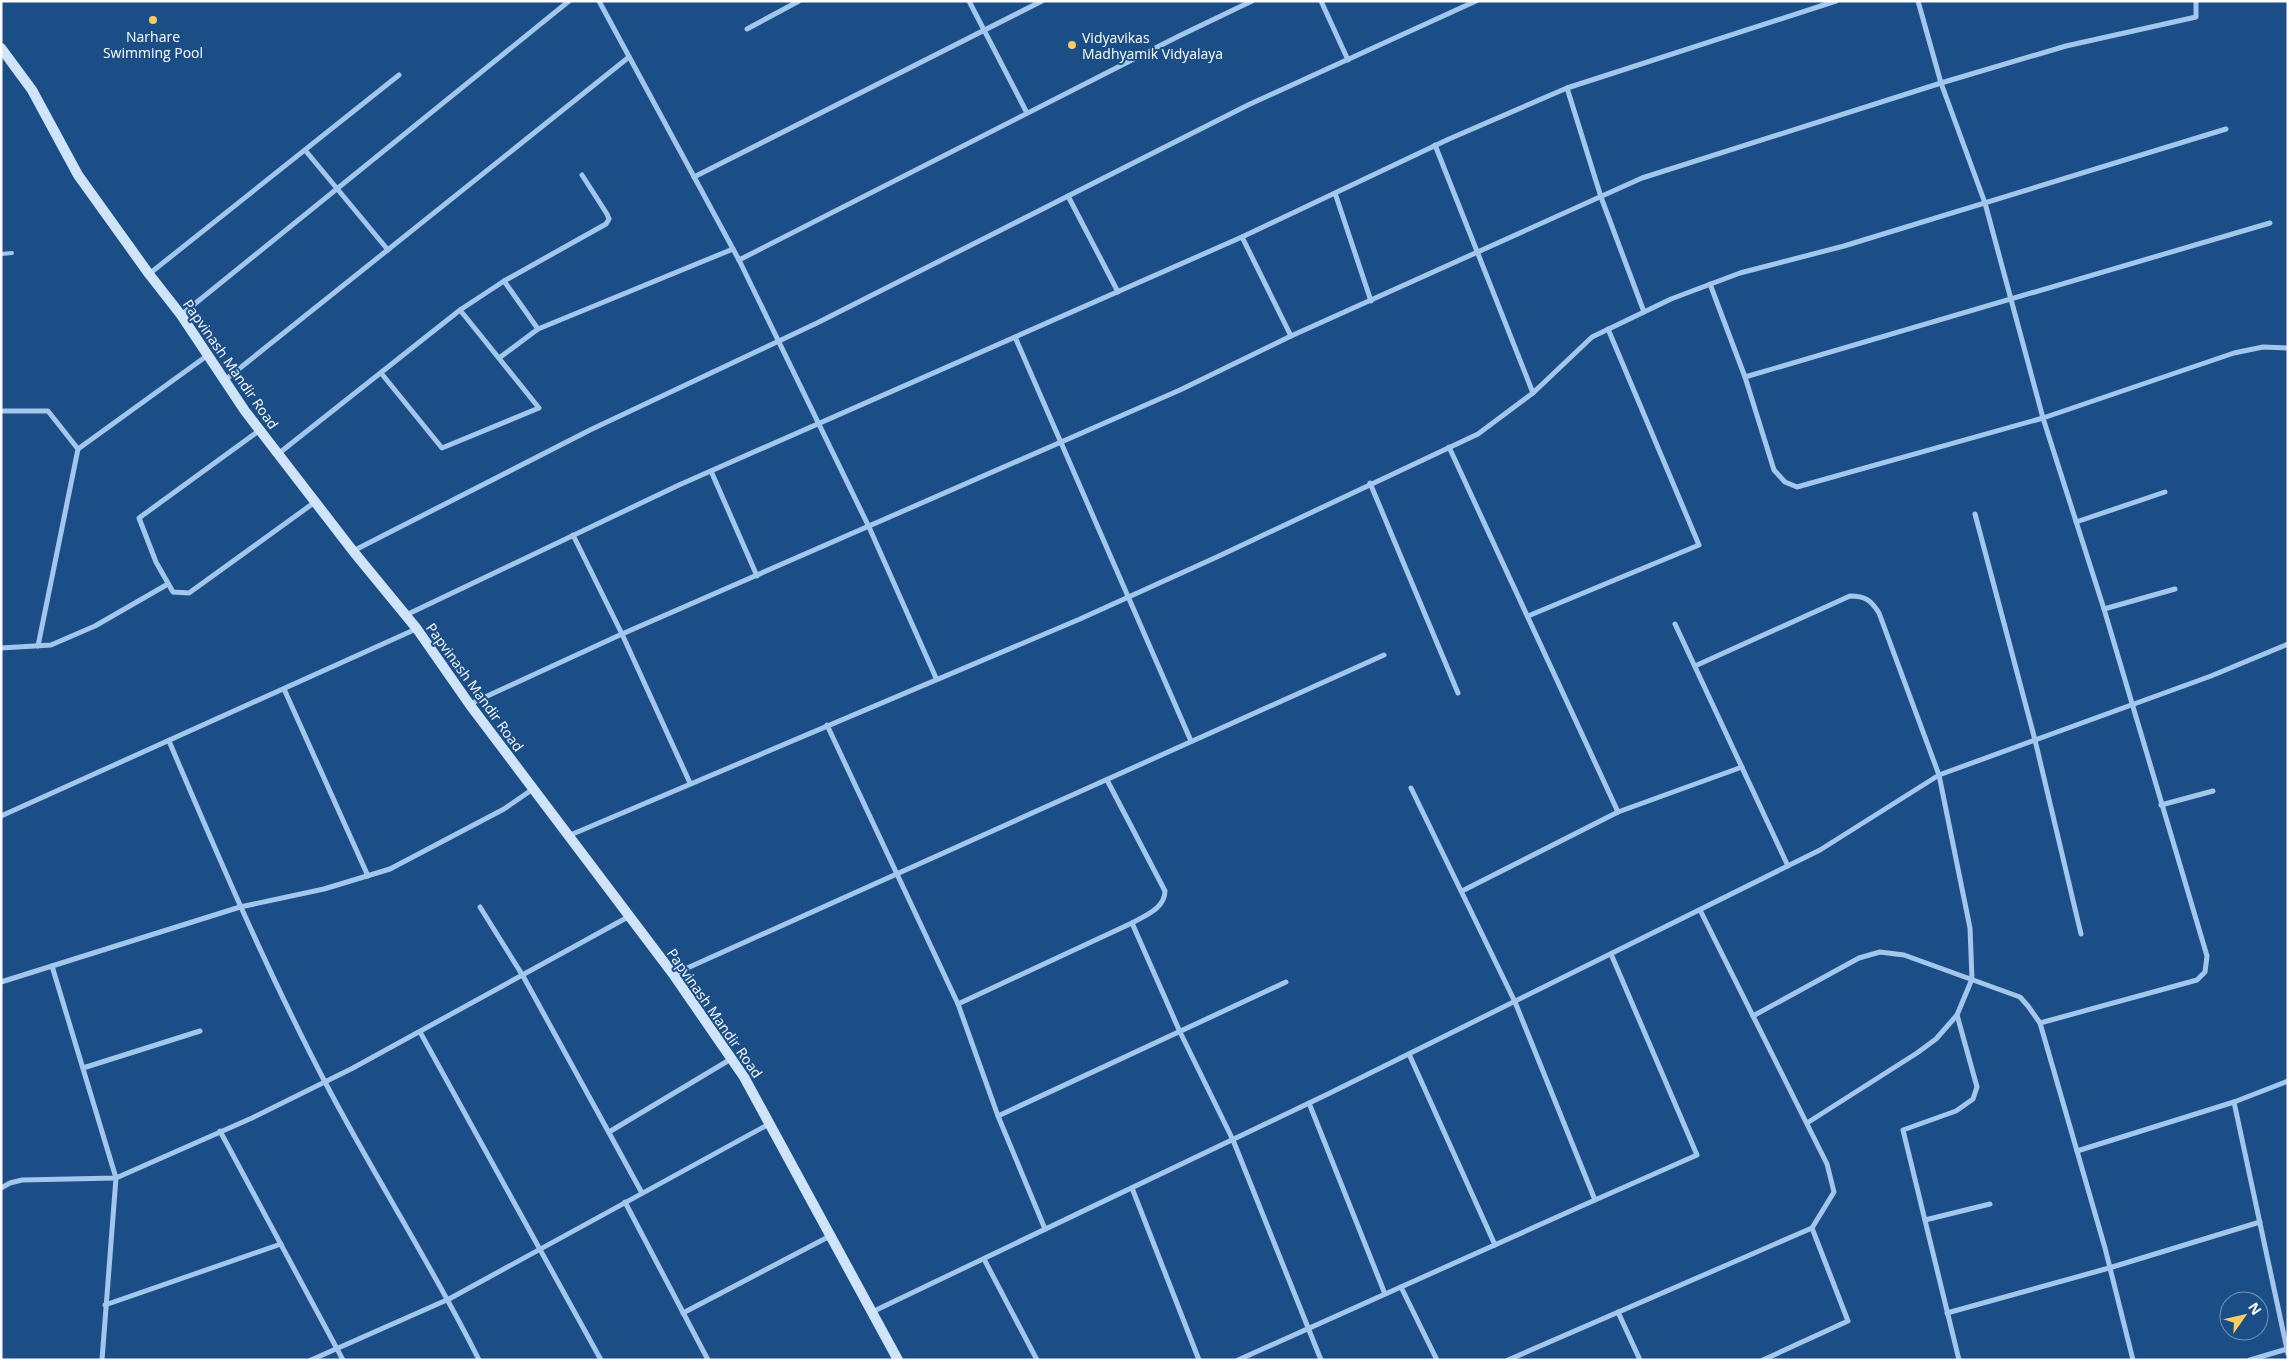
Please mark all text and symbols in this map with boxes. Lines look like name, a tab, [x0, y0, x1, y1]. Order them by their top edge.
marker: Narhare Swimming Pool	[147, 14, 159, 26]
place label: Narhare Swimming Pool	[103, 27, 203, 62]
place label: Vidyavikas Madhyamik Vidyalaya	[1082, 28, 1223, 63]
marker: Vidyavikas Madhyamik Vidyalaya	[1066, 39, 1078, 51]
street label: Papvinash Mandir Road	[179, 295, 283, 433]
street label: Papvinash Mandir Road	[422, 619, 528, 755]
street label: Papvinash Mandir Road	[663, 944, 767, 1082]
north arrow	[2219, 1291, 2269, 1341]
text: N	[2244, 1298, 2266, 1318]

